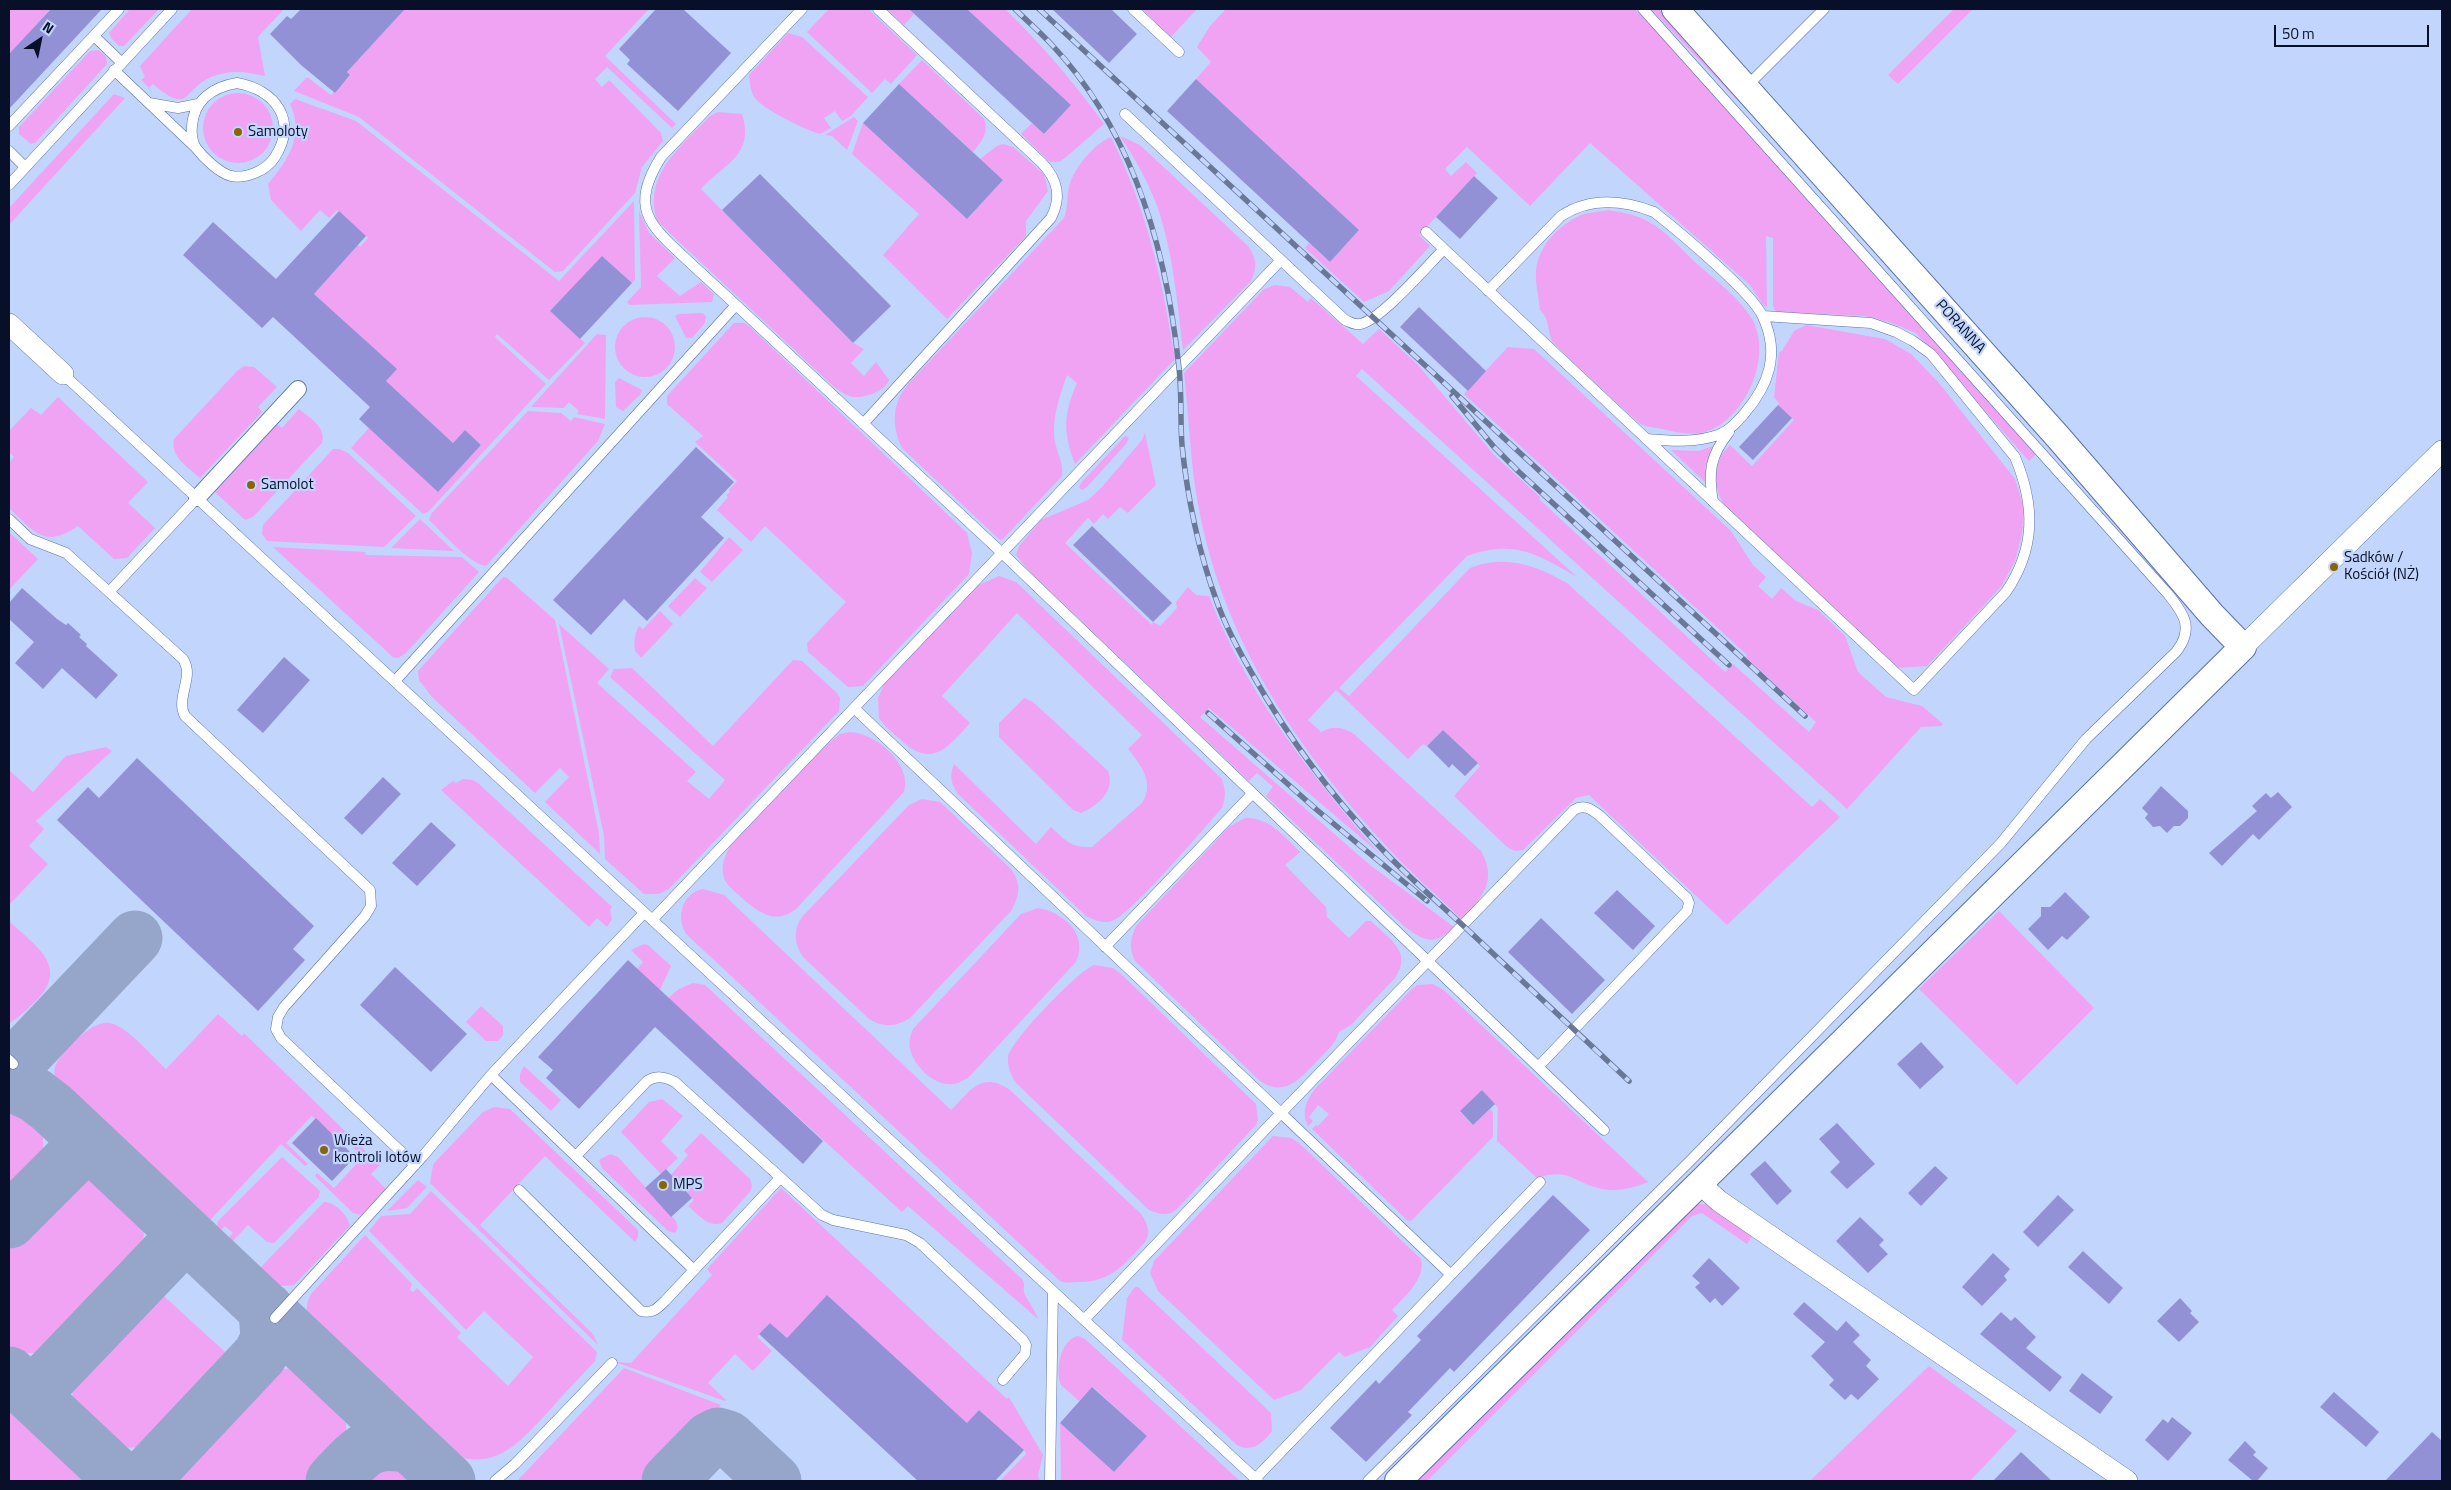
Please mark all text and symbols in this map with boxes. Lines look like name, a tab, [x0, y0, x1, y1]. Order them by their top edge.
north arrow	[15, 15, 65, 65]
scale bar	[2276, 15, 2431, 47]
text: N	[39, 16, 59, 39]
text: 50 m	[2282, 22, 2315, 45]
place label: Samoloty	[248, 123, 308, 141]
marker: Samoloty	[232, 126, 244, 138]
street label: PORANNA	[1931, 296, 1989, 358]
place label: Samolot	[261, 476, 314, 494]
marker: Samolot	[245, 479, 257, 491]
place label: Sadków / Kościół (NŻ)	[2344, 549, 2419, 584]
marker: Sadków / Kościół (NŻ)	[2328, 561, 2340, 573]
place label: Wieża kontroli lotów	[334, 1132, 421, 1167]
marker: Wieża kontroli lotów	[318, 1144, 330, 1156]
place label: MPS	[673, 1176, 703, 1194]
marker: MPS	[657, 1179, 669, 1191]

